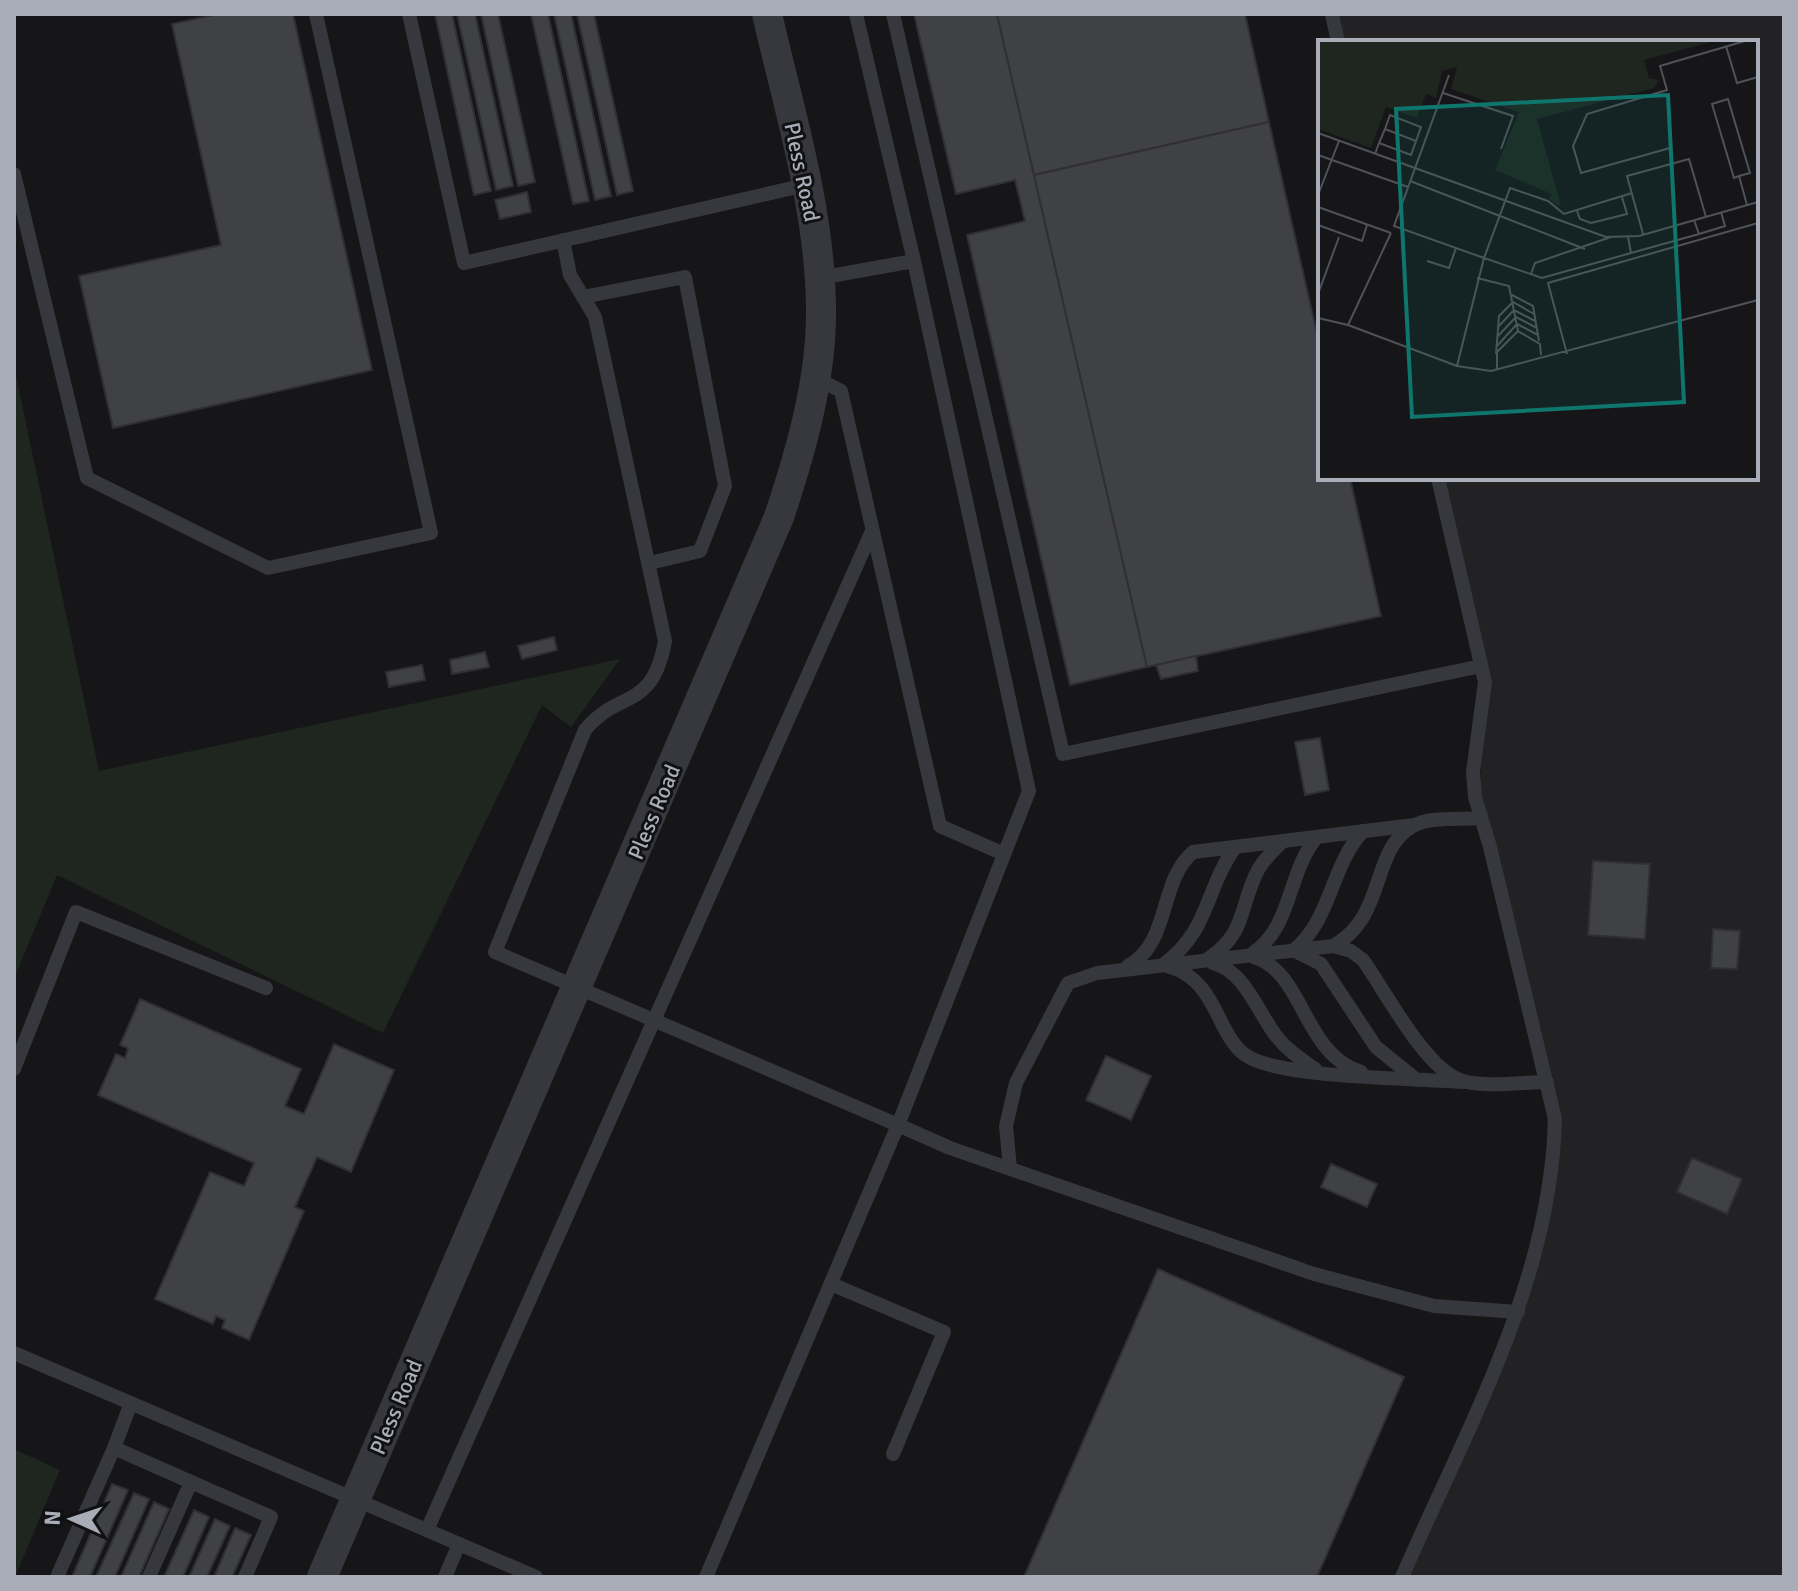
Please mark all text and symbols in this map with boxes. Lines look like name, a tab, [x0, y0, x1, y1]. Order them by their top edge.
inset map	[1318, 40, 1758, 480]
street label: Pless Road	[778, 120, 826, 224]
street label: Pless Road	[622, 760, 686, 864]
street label: Pless Road	[364, 1355, 428, 1459]
north arrow	[32, 1479, 112, 1559]
text: N	[39, 1510, 66, 1526]

